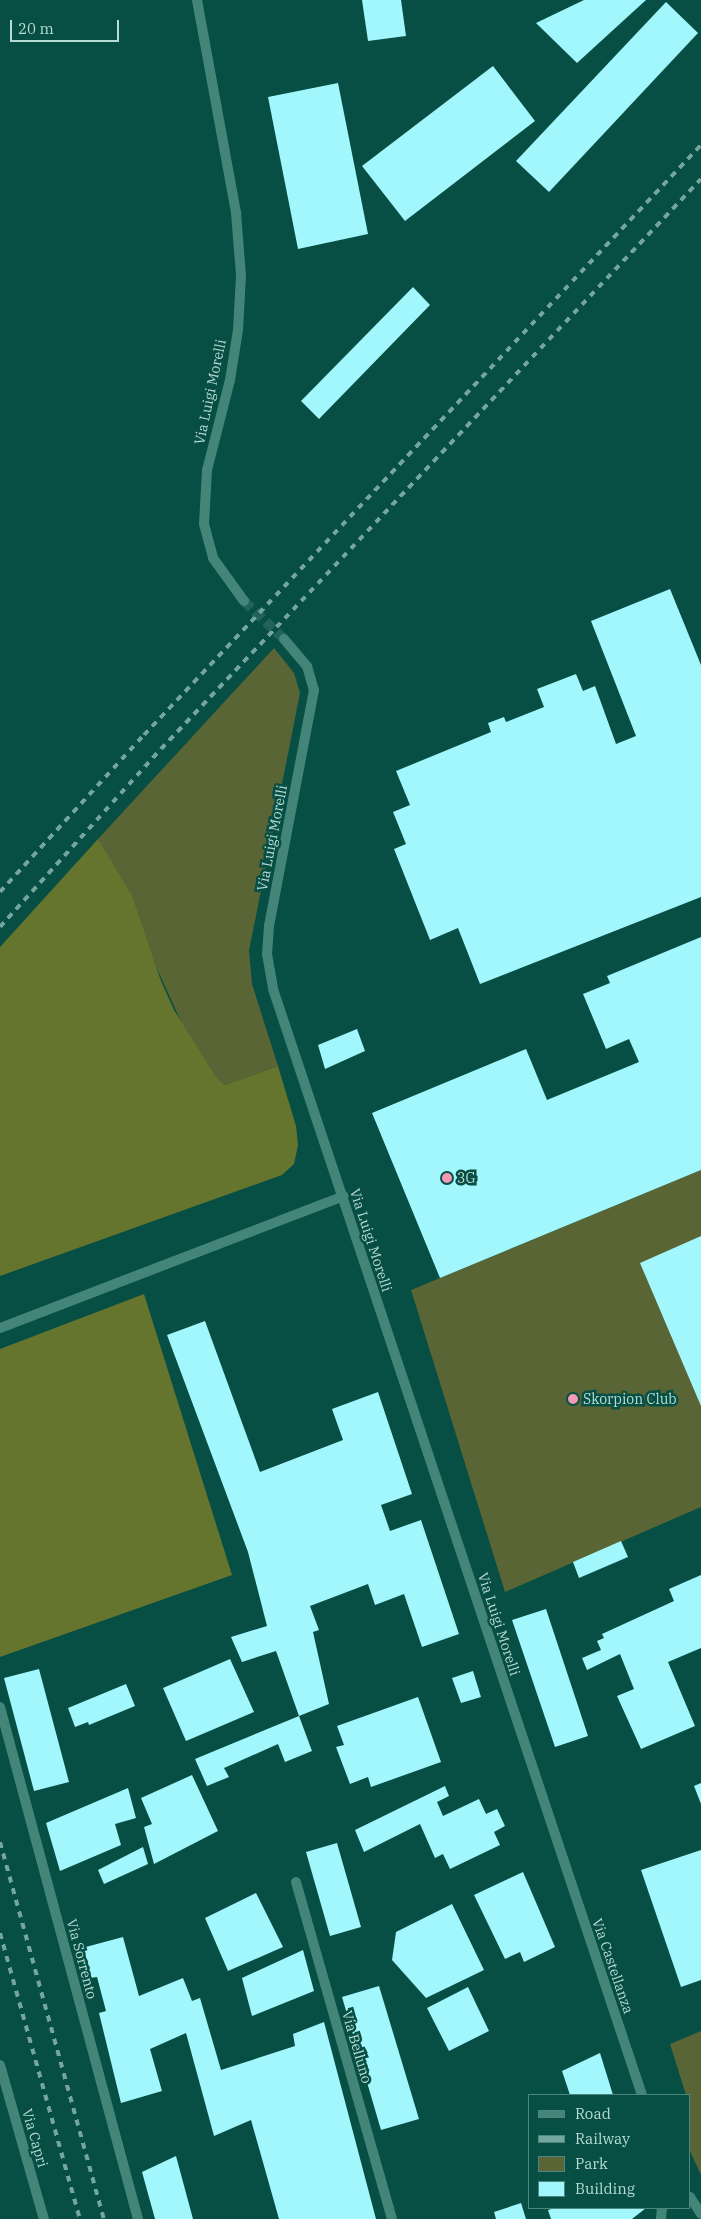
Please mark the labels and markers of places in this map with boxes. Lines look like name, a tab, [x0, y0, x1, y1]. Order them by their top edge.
place label: 3G	[457, 1170, 475, 1186]
marker: 3G	[441, 1172, 453, 1184]
place label: Skorpion Club	[583, 1391, 677, 1407]
marker: Skorpion Club	[567, 1393, 579, 1405]

